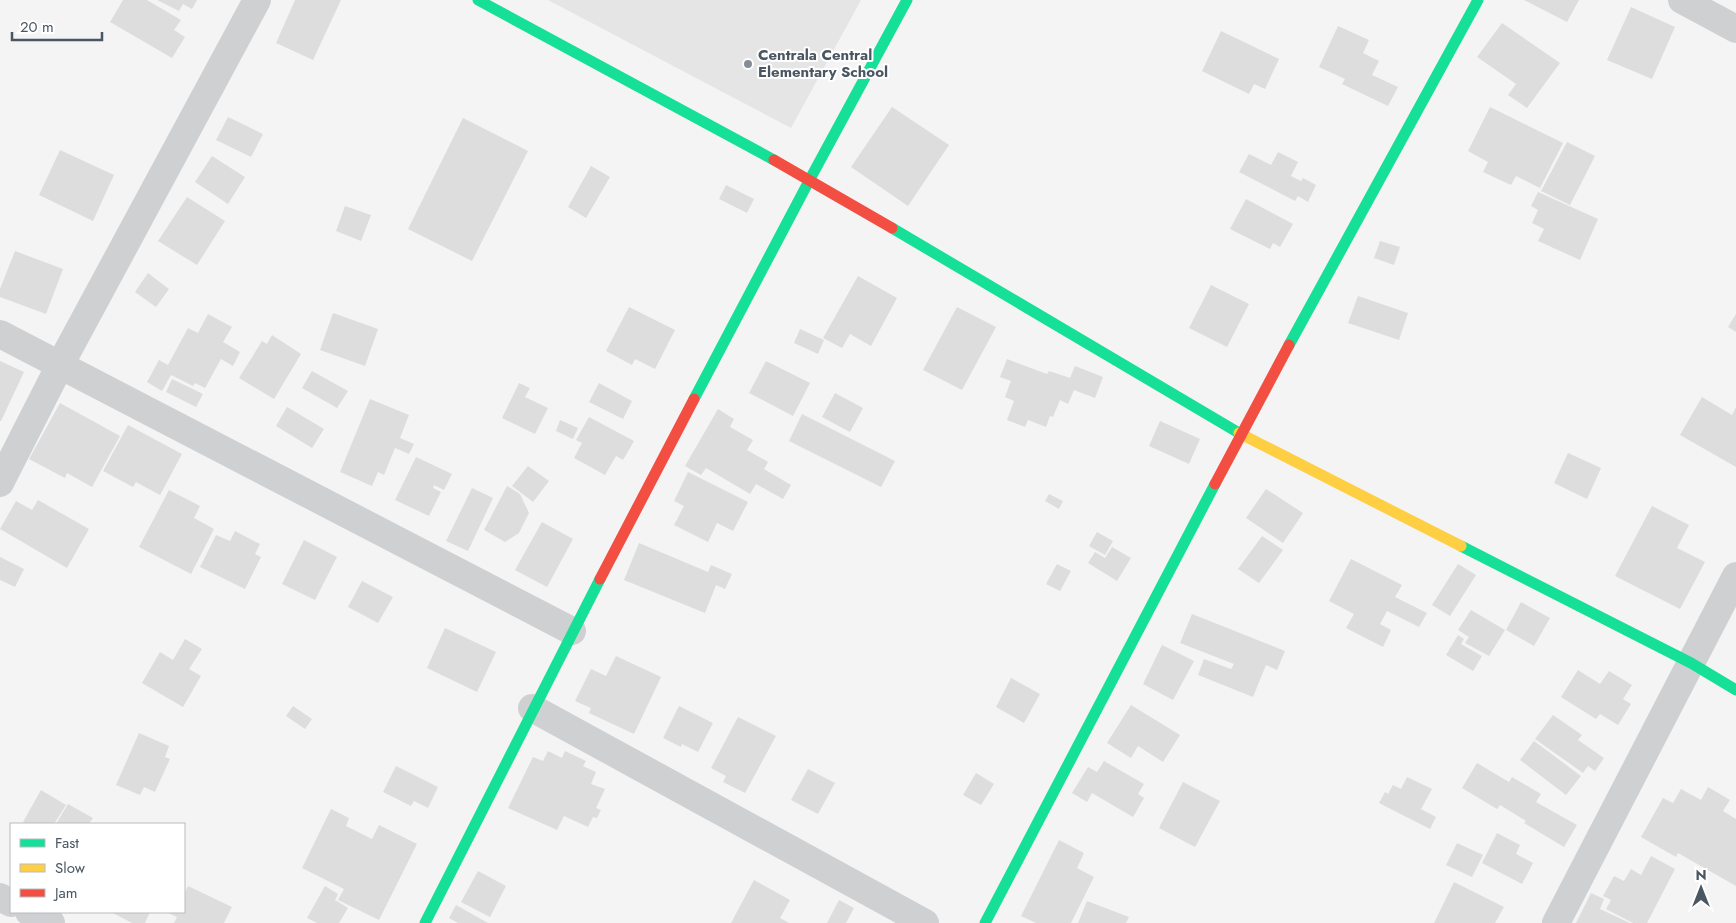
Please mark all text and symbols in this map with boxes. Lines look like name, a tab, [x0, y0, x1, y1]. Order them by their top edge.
scale bar	[12, 10, 102, 42]
text: 20 m	[20, 16, 54, 38]
place label: Centrala Central Elementary School	[758, 44, 888, 83]
marker: Centrala Central Elementary School	[742, 58, 754, 70]
legend	[10, 823, 185, 913]
text: Fast	[55, 832, 79, 854]
text: Slow	[55, 857, 86, 879]
north arrow	[1676, 863, 1726, 913]
text: N	[1695, 865, 1707, 885]
text: Jam	[53, 882, 78, 904]

